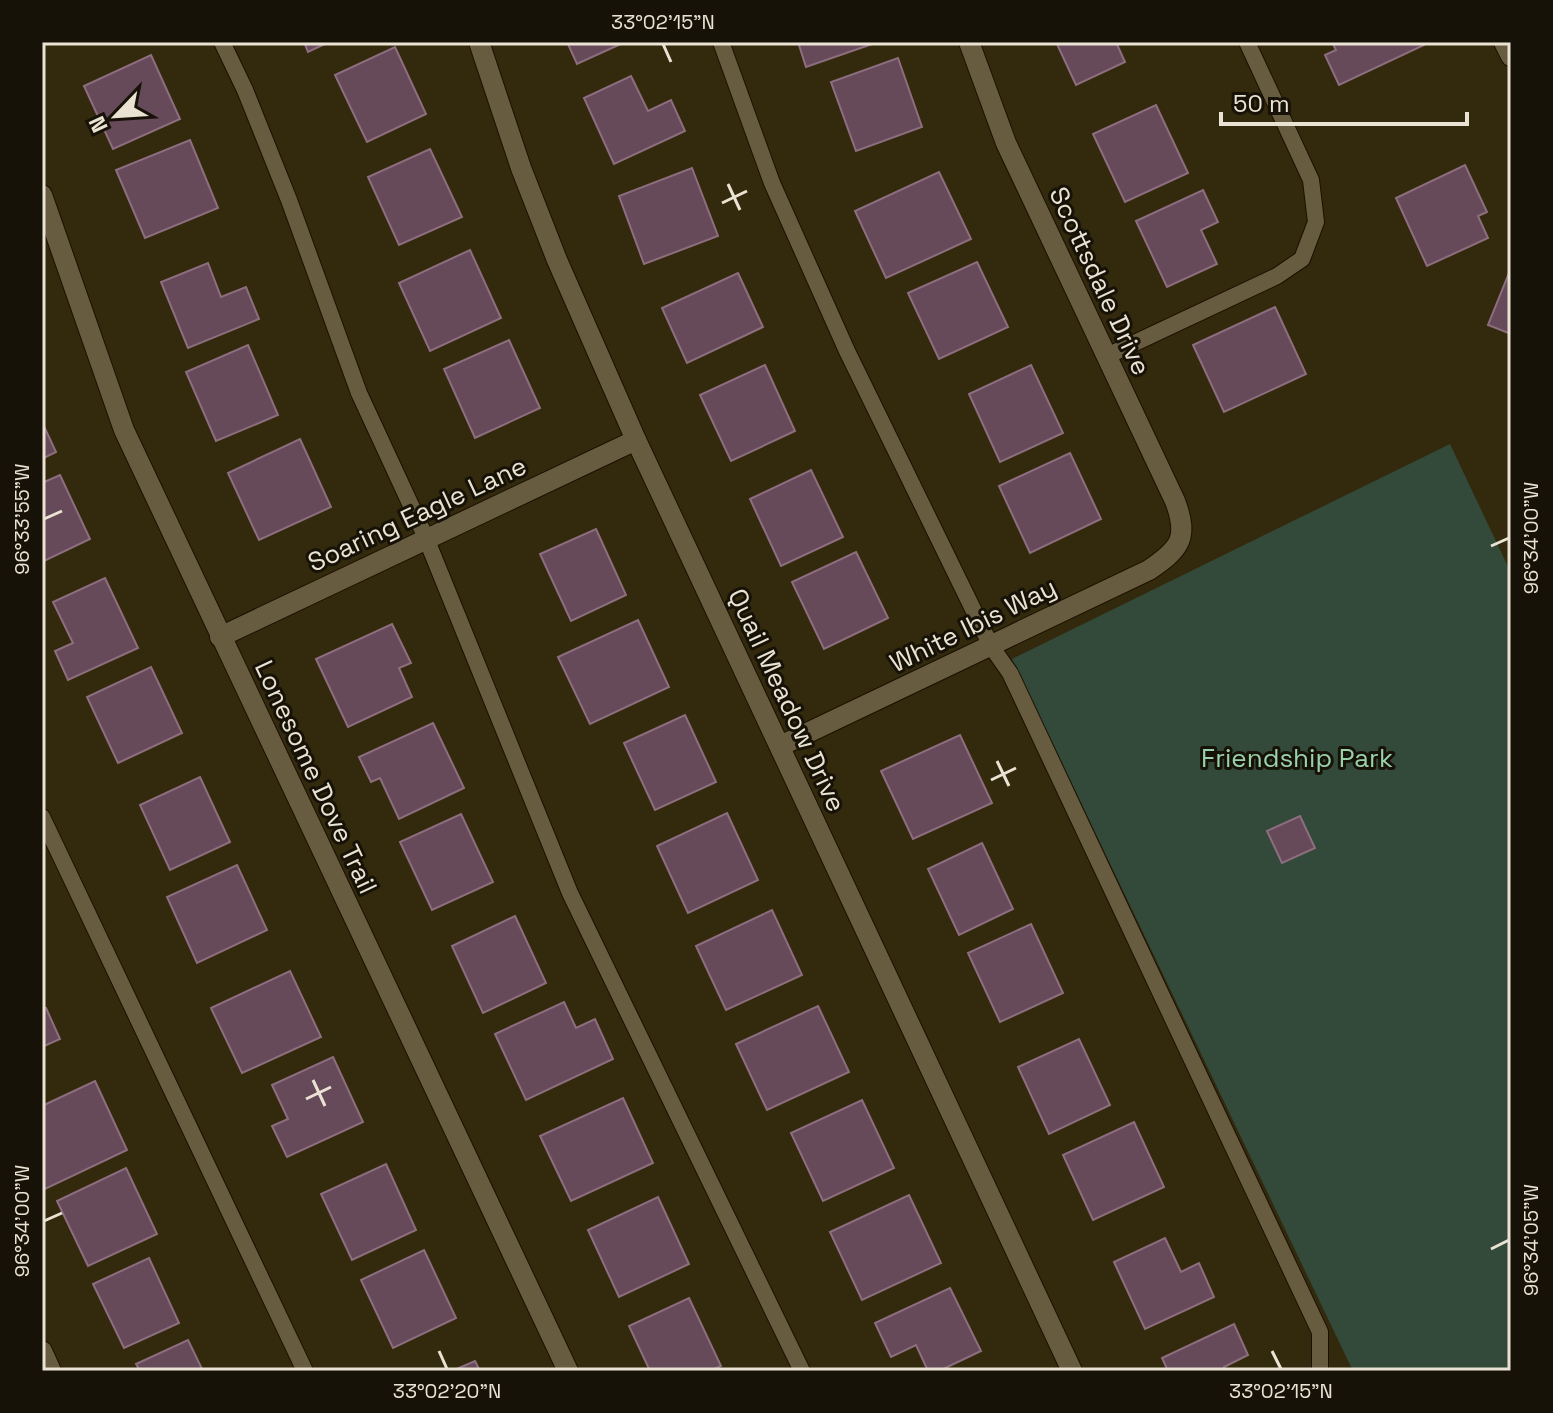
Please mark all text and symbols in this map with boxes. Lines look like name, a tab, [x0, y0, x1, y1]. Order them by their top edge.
text: 33°02'15"N	[611, 9, 715, 35]
north arrow	[76, 76, 156, 156]
scale bar	[1221, 76, 1467, 126]
text: 50 m	[1233, 88, 1290, 119]
text: N	[82, 112, 114, 137]
street label: Scottsdale Drive	[1041, 181, 1159, 381]
street label: Soaring Eagle Lane	[302, 448, 532, 580]
text: 96°33'55"W	[9, 463, 35, 575]
text: 96°34'00"W	[1518, 482, 1544, 594]
street label: White Ibis Way	[884, 570, 1062, 680]
street label: Quail Meadow Drive	[720, 583, 854, 817]
street label: Lonesome Dove Trail	[247, 655, 385, 899]
park label: Friendship Park	[1201, 741, 1393, 775]
text: 96°34'00"W	[9, 1165, 35, 1277]
text: 96°34'05"W	[1518, 1184, 1544, 1296]
text: 33°02'20"N	[393, 1378, 501, 1404]
text: 33°02'15"N	[1229, 1378, 1333, 1404]

